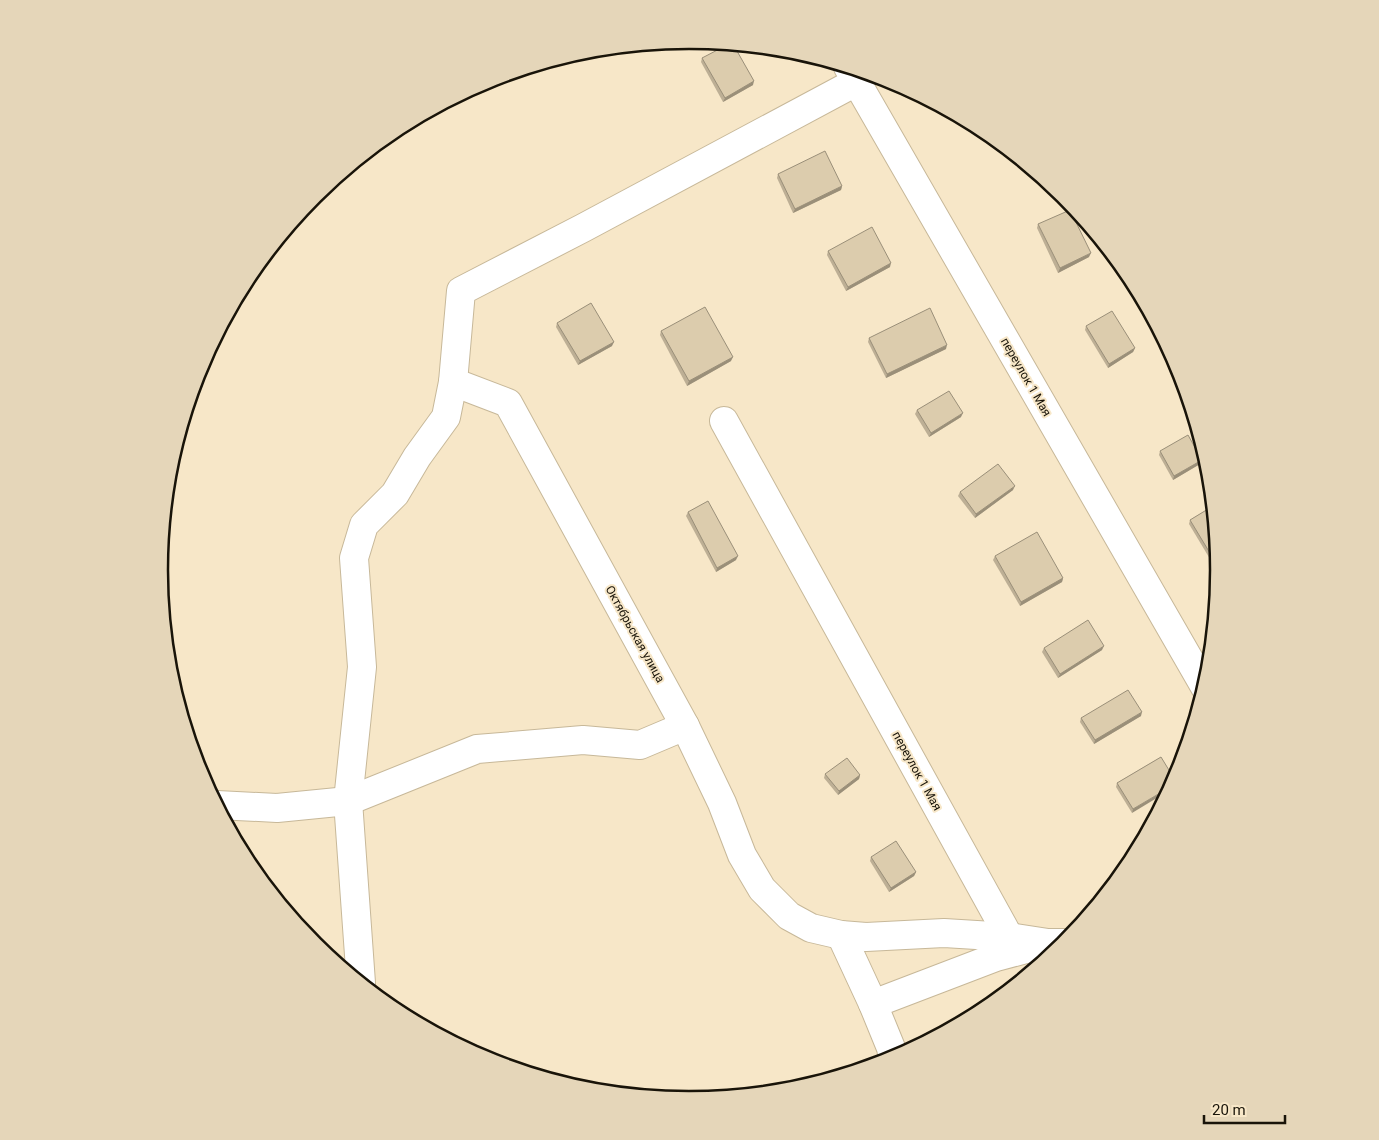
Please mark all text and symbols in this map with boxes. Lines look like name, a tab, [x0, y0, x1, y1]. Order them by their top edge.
street label: переулок 1 Мая	[998, 335, 1054, 419]
street label: Октябрьская улица	[603, 583, 667, 685]
street label: переулок 1 Мая	[889, 729, 945, 813]
scale bar	[1204, 1092, 1285, 1124]
text: 20 m	[1212, 1101, 1246, 1119]

